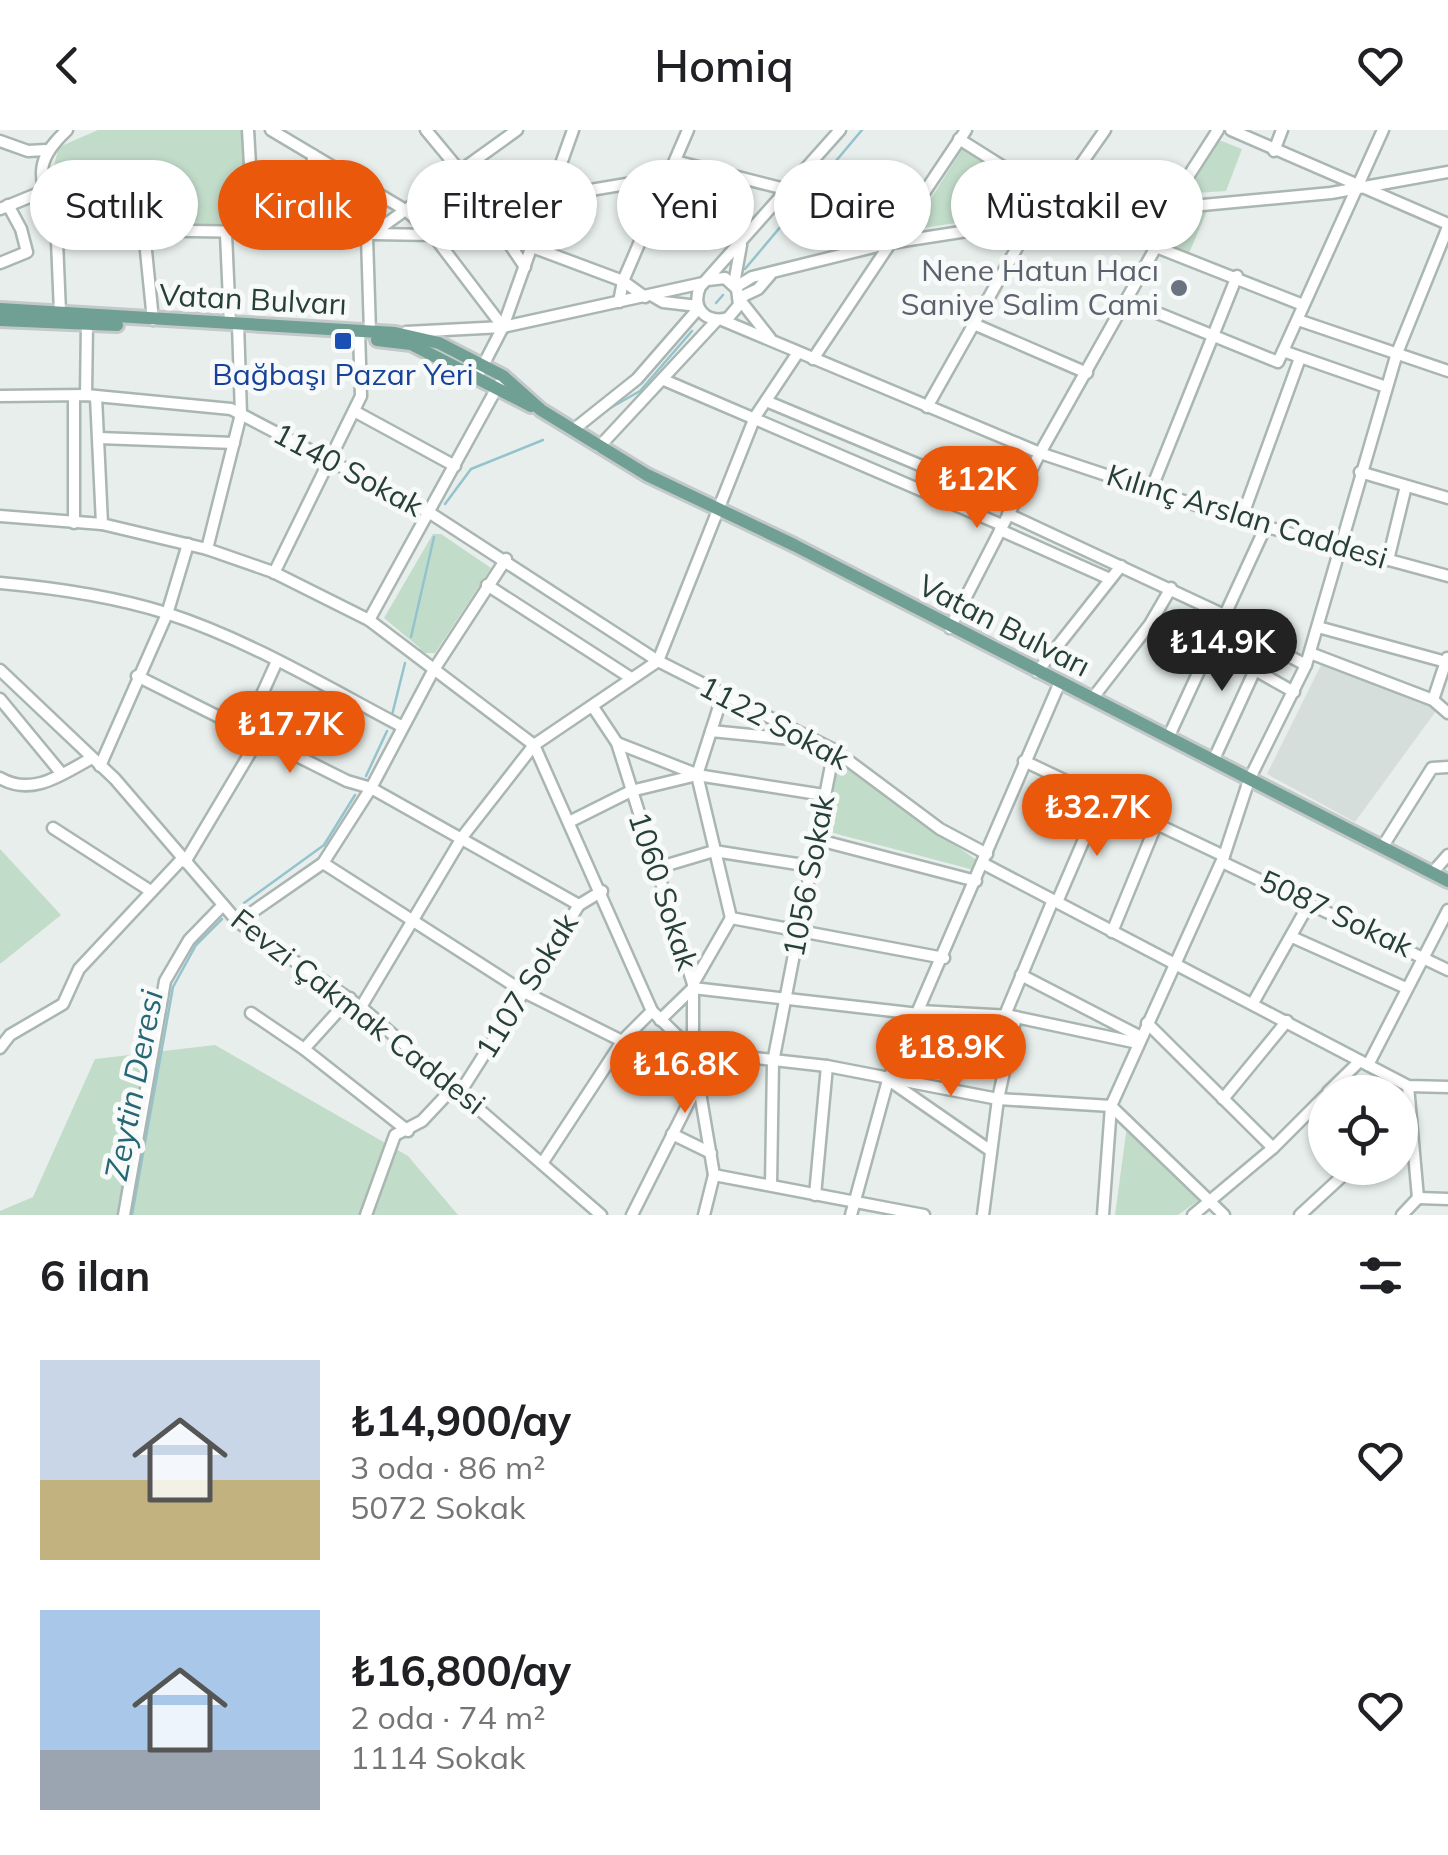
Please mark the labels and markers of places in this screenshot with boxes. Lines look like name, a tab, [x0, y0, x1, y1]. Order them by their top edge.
place label: Nene Hatun Hacı Saniye Salim Cami	[901, 251, 1159, 323]
marker: Nene Hatun Hacı Saniye Salim Cami	[1168, 277, 1190, 299]
marker: Bağbaşı Pazar Yeri	[332, 330, 354, 352]
place label: Bağbaşı Pazar Yeri	[212, 355, 474, 393]
pin: ₺12K	[918, 446, 1036, 531]
pin: ₺14.9K	[1141, 609, 1303, 694]
pin: ₺17.7K	[209, 691, 371, 776]
pin: ₺32.7K	[1016, 774, 1178, 859]
pin: ₺18.9K	[870, 1014, 1032, 1099]
pin: ₺16.8K	[604, 1031, 766, 1116]

